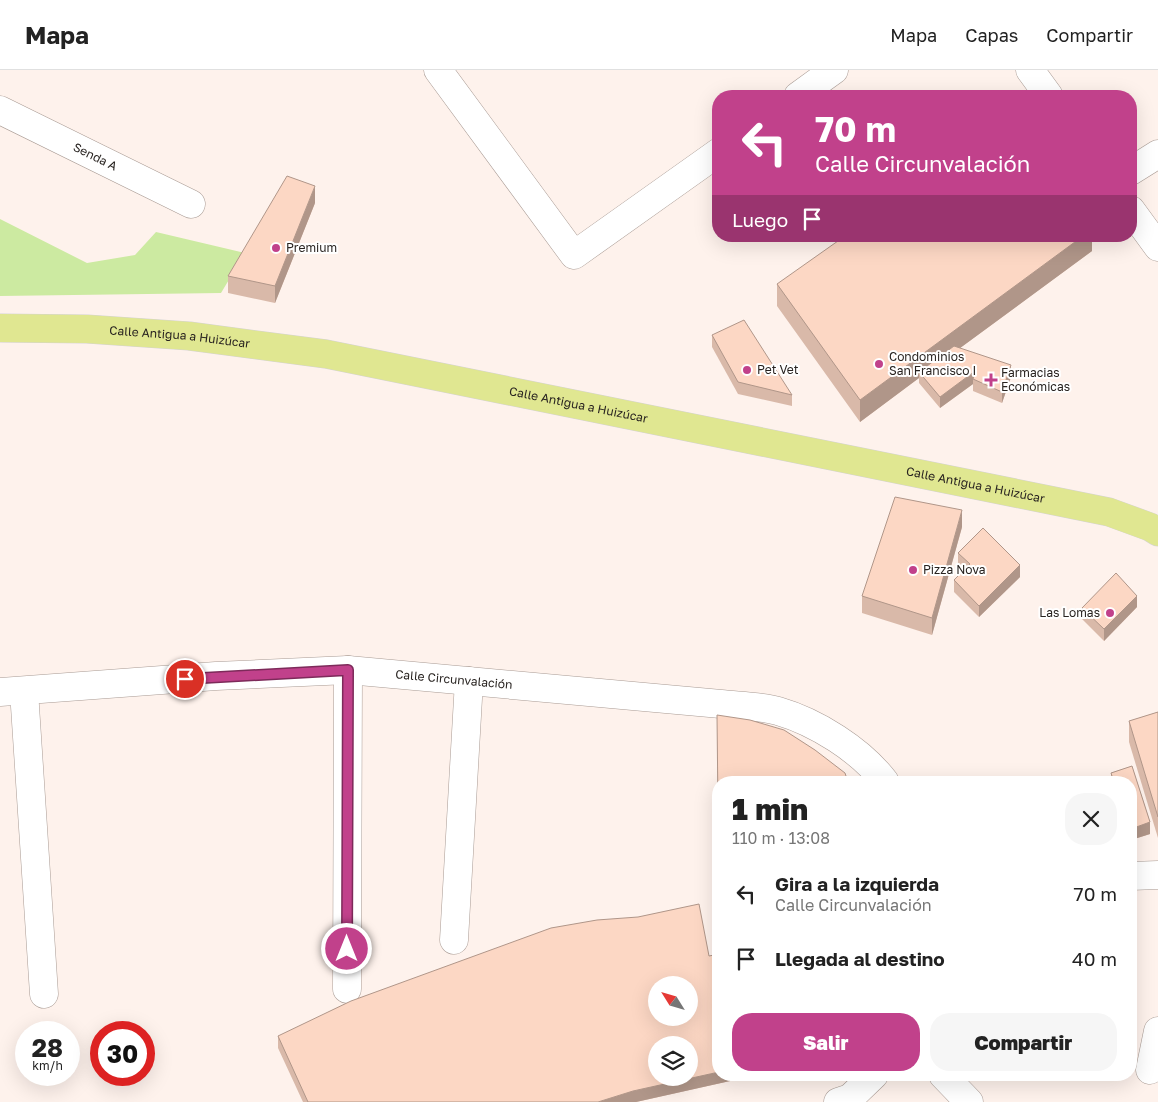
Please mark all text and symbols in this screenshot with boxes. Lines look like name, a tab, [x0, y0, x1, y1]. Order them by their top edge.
text: Mapa	[25, 20, 89, 49]
text: Mapa	[890, 24, 937, 46]
text: Capas	[965, 24, 1018, 46]
text: Compartir	[1046, 24, 1133, 46]
text: 70 m	[815, 108, 896, 150]
icon: left	[732, 110, 797, 175]
street label: Senda A	[71, 139, 120, 174]
text: Calle Circunvalación	[815, 150, 1030, 177]
icon: arrive	[798, 205, 826, 233]
text: Luego	[732, 208, 788, 231]
place label: Premium	[286, 240, 337, 255]
marker: Premium	[270, 242, 282, 254]
street label: Calle Antigua a Huizúcar	[109, 323, 251, 351]
place label: Condominios San Francisco I	[889, 349, 976, 378]
marker: Condominios San Francisco I	[873, 358, 885, 370]
place label: Pet Vet	[757, 362, 799, 377]
marker: Pet Vet	[741, 364, 753, 376]
place label: Farmacias Económicas	[1001, 365, 1070, 394]
marker: Farmacias Económicas	[985, 374, 997, 386]
street label: Calle Antigua a Huizúcar	[508, 383, 650, 426]
street label: Calle Antigua a Huizúcar	[905, 463, 1047, 506]
place label: Pizza Nova	[923, 562, 985, 577]
marker: Pizza Nova	[907, 564, 919, 576]
place label: Las Lomas	[1039, 605, 1100, 620]
marker: Las Lomas	[1104, 607, 1116, 619]
pin	[164, 658, 206, 700]
icon: arrive	[171, 665, 199, 693]
street label: Calle Circunvalación	[395, 666, 513, 692]
text: 1 min	[732, 791, 808, 827]
button: close	[1065, 793, 1117, 845]
text: 110 m · 13:08	[732, 828, 830, 848]
text: Gira a la izquierda	[775, 872, 939, 895]
icon: left	[732, 880, 760, 908]
text: 70 m	[1074, 882, 1117, 905]
text: Calle Circunvalación	[775, 895, 932, 915]
position arrow	[320, 922, 372, 974]
icon: arrive	[732, 945, 760, 973]
text: Llegada al destino	[775, 947, 945, 970]
text: 40 m	[1072, 947, 1117, 970]
north arrow	[648, 976, 698, 1026]
map controls	[648, 976, 698, 1086]
button: Salir	[732, 1013, 920, 1071]
button: Compartir	[930, 1013, 1117, 1071]
speed limit sign: 30	[90, 1021, 155, 1086]
text: 28	[32, 1032, 63, 1063]
button: layers	[648, 1036, 698, 1086]
text: km/h	[32, 1058, 63, 1073]

